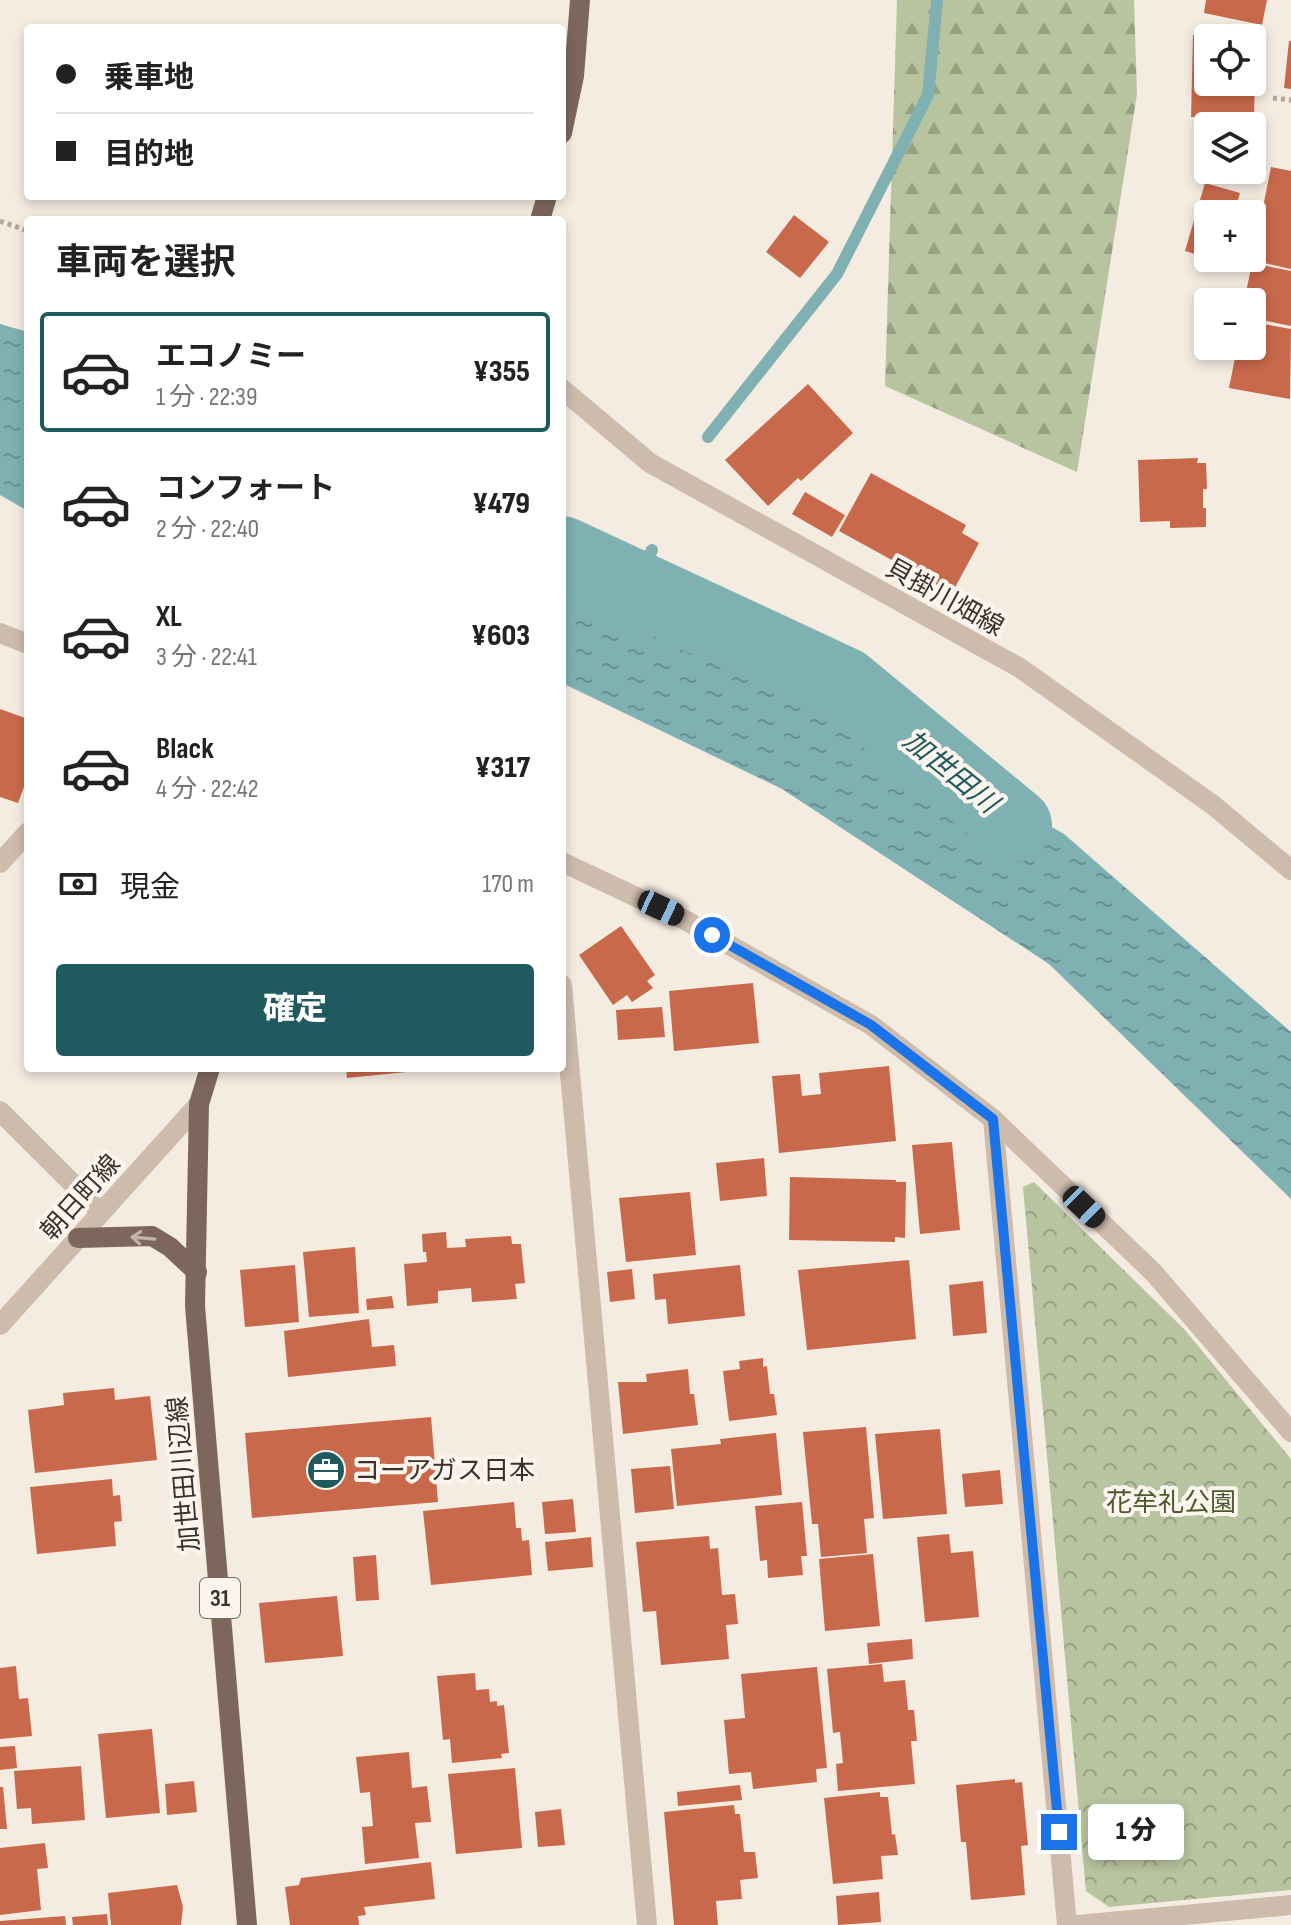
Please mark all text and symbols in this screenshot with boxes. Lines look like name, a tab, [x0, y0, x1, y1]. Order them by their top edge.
map controls	[1194, 24, 1266, 360]
button: locate	[1194, 24, 1266, 96]
text: 乗車地	[104, 60, 194, 96]
button: layers	[1194, 112, 1266, 184]
text: 目的地	[104, 137, 194, 173]
button: +	[1194, 200, 1266, 272]
text: 車両を選択	[56, 242, 236, 285]
button: −	[1194, 288, 1266, 360]
icon: car	[60, 336, 132, 408]
text: エコノミー	[156, 339, 306, 375]
text: ¥355	[473, 354, 530, 390]
text: 1 分 · 22:39	[156, 382, 257, 413]
icon: car	[60, 468, 132, 540]
text: コンフォート	[156, 471, 335, 507]
text: ¥479	[472, 486, 530, 522]
text: 2 分 · 22:40	[156, 514, 259, 545]
street label: 貝掛川畑線	[880, 553, 1009, 643]
text: XL	[156, 599, 182, 635]
icon: car	[60, 600, 132, 672]
text: ¥603	[471, 618, 530, 654]
text: 3 分 · 22:41	[156, 642, 257, 673]
water label: 加世田川	[896, 724, 1006, 822]
text: Black	[156, 731, 214, 767]
icon: car	[60, 732, 132, 804]
text: ¥317	[475, 750, 530, 786]
text: 4 分 · 22:42	[156, 774, 259, 805]
icon: cash	[56, 862, 100, 906]
text: 170 m	[482, 869, 534, 900]
text: 現金	[120, 870, 180, 906]
car	[634, 887, 688, 929]
route start	[694, 917, 730, 953]
button: 確定	[56, 964, 534, 1056]
street label: 朝日町線	[35, 1149, 127, 1247]
car	[1058, 1182, 1110, 1232]
one-way arrow	[131, 1230, 157, 1245]
street label: 加世田川辺線	[162, 1395, 207, 1553]
office icon: コーアガス日本	[305, 1449, 347, 1491]
place label: コーアガス日本	[354, 1456, 535, 1487]
park label: 花牟礼公園	[1106, 1488, 1236, 1519]
road number: 31	[200, 1578, 240, 1618]
callout: 1 分	[1087, 1804, 1183, 1860]
route end	[1041, 1814, 1077, 1850]
text: 1 分	[1116, 1816, 1156, 1847]

